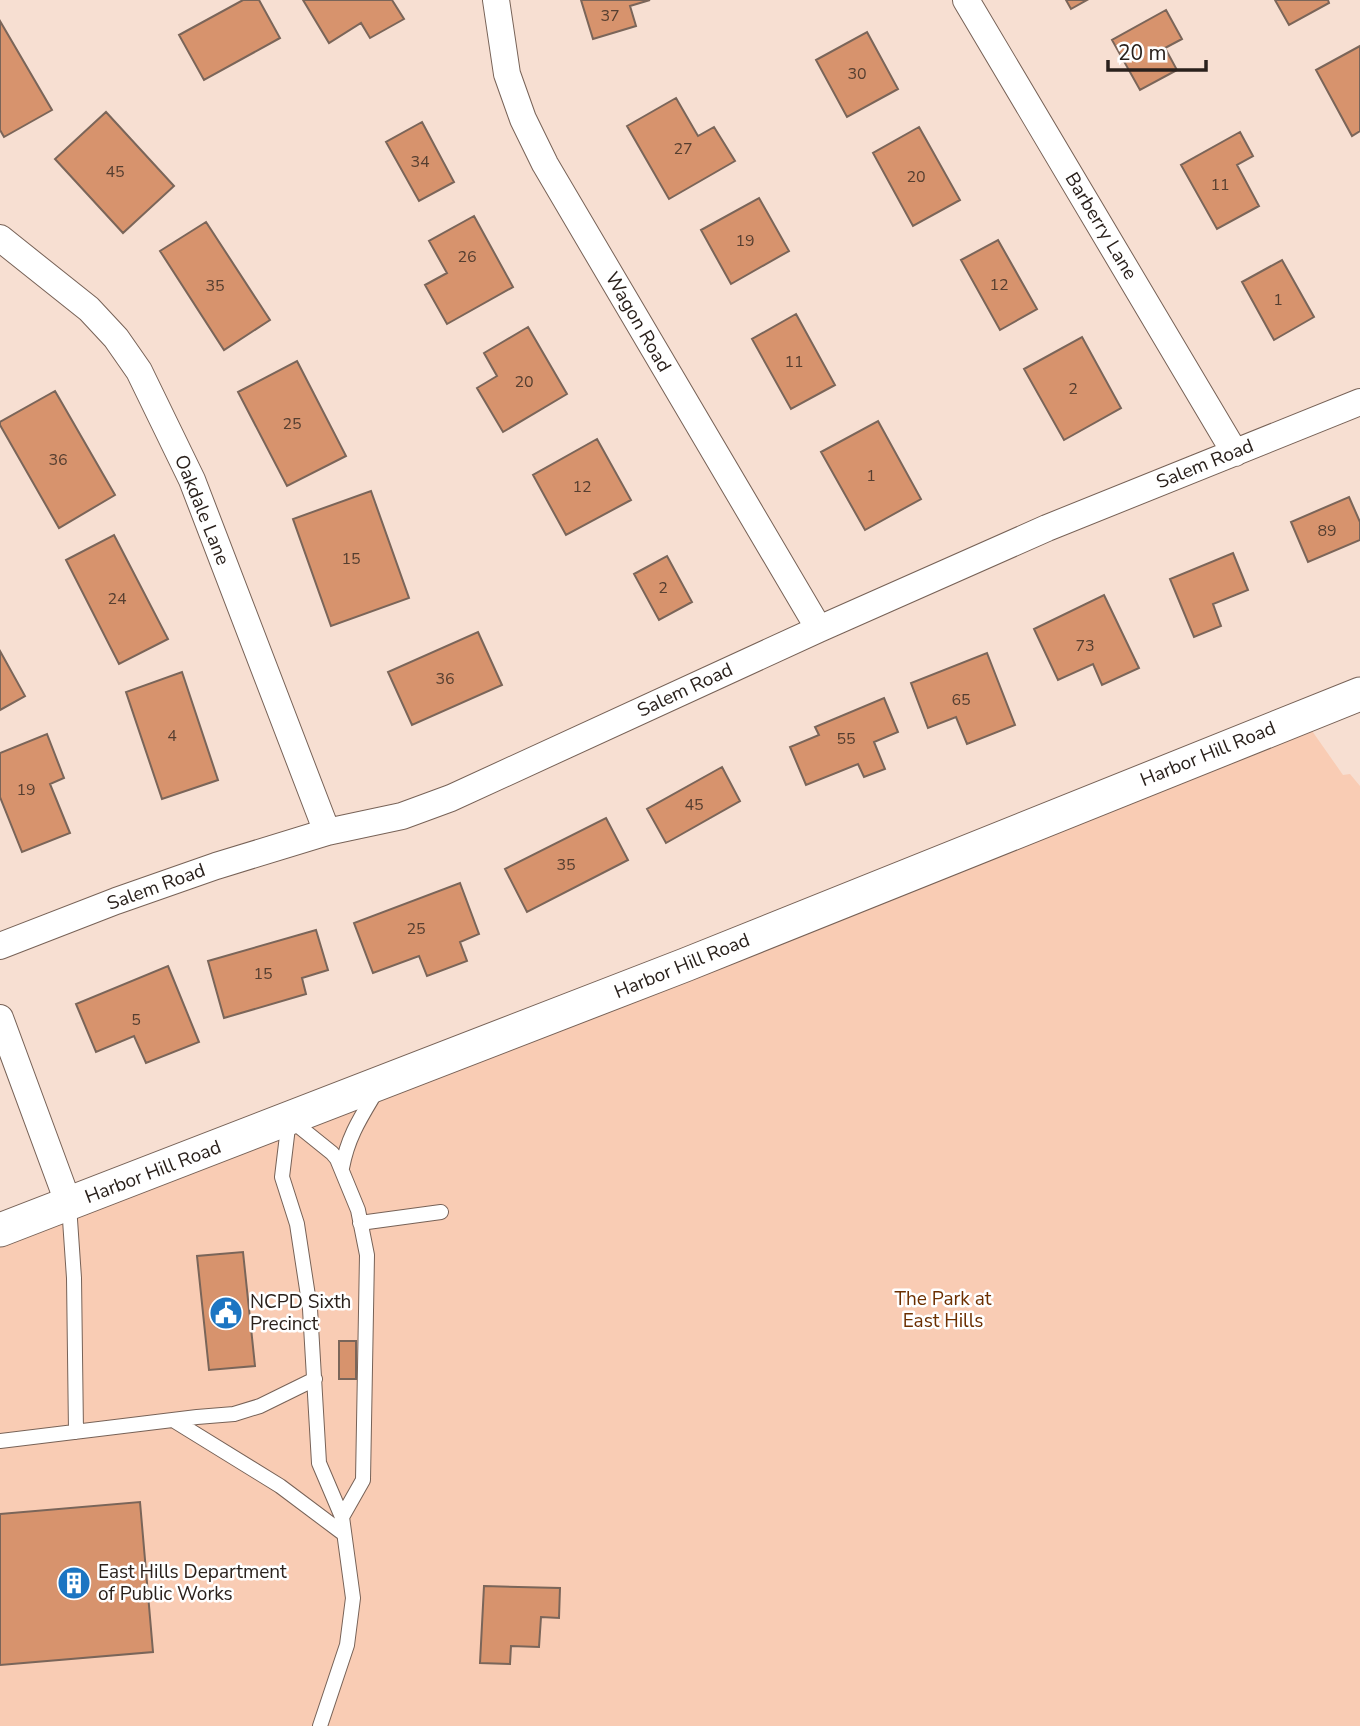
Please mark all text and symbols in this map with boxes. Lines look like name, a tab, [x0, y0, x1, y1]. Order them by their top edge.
house number: 37	[600, 5, 620, 27]
scale bar	[1108, 28, 1206, 72]
text: 20 m	[1118, 39, 1167, 67]
house number: 30	[847, 63, 867, 85]
house number: 27	[673, 138, 693, 160]
house number: 34	[410, 151, 430, 173]
house number: 45	[105, 161, 125, 183]
house number: 20	[906, 166, 926, 188]
street label: Barberry Lane	[1059, 167, 1143, 285]
house number: 11	[1210, 174, 1230, 196]
house number: 19	[735, 230, 755, 252]
house number: 26	[457, 246, 477, 268]
street label: Wagon Road	[599, 267, 677, 377]
house number: 12	[989, 274, 1009, 296]
house number: 35	[205, 275, 225, 297]
house number: 1	[1273, 289, 1283, 311]
house number: 11	[784, 351, 804, 373]
house number: 20	[514, 371, 534, 393]
house number: 2	[1068, 378, 1078, 400]
house number: 25	[282, 413, 302, 435]
street label: Salem Road	[1152, 433, 1258, 495]
house number: 36	[48, 449, 68, 471]
street label: Oakdale Lane	[168, 451, 236, 569]
house number: 1	[866, 465, 876, 487]
house number: 12	[572, 476, 592, 498]
house number: 89	[1317, 520, 1337, 542]
house number: 15	[341, 548, 361, 570]
house number: 2	[658, 577, 668, 599]
house number: 24	[107, 588, 127, 610]
house number: 73	[1075, 635, 1095, 657]
street label: Salem Road	[633, 657, 737, 723]
house number: 36	[435, 668, 455, 690]
house number: 65	[951, 689, 971, 711]
street label: Harbor Hill Road	[1136, 715, 1280, 793]
house number: 4	[167, 725, 177, 747]
house number: 55	[836, 728, 856, 750]
house number: 19	[16, 779, 36, 801]
house number: 45	[684, 794, 704, 816]
house number: 35	[556, 854, 576, 876]
street label: Salem Road	[103, 857, 209, 917]
house number: 25	[406, 918, 426, 940]
street label: Harbor Hill Road	[610, 927, 754, 1005]
house number: 15	[253, 963, 273, 985]
house number: 5	[131, 1009, 141, 1031]
street label: Harbor Hill Road	[81, 1134, 225, 1210]
park label: The Park at East Hills	[895, 1286, 992, 1334]
place label: NCPD Sixth Precinct	[250, 1289, 351, 1337]
public building icon: NCPD Sixth Precinct	[207, 1294, 245, 1332]
place label: East Hills Department of Public Works	[98, 1559, 287, 1607]
building icon: East Hills Department of Public Works	[55, 1564, 93, 1602]

